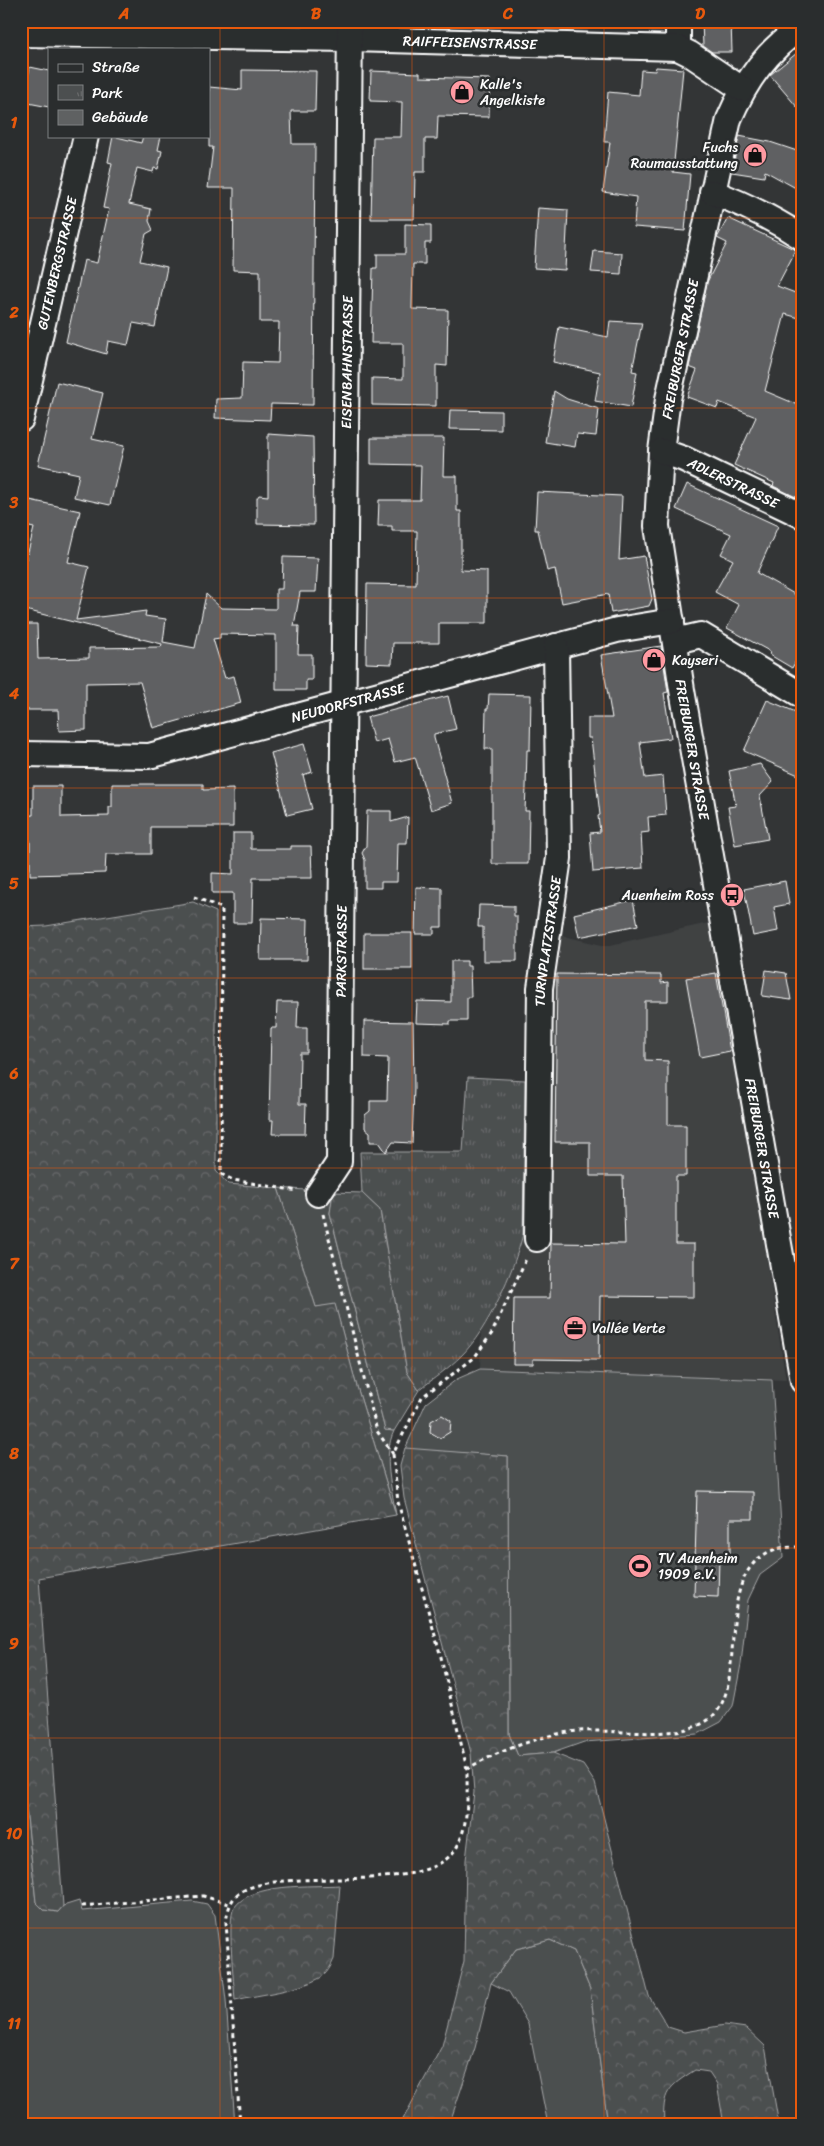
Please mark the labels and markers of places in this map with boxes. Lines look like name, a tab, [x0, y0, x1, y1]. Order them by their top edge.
place label: Kalle's Angelkiste	[479, 72, 545, 113]
shop icon: Kalle's Angelkiste	[449, 79, 475, 105]
place label: Fuchs Raumausstattung	[631, 135, 738, 176]
shop icon: Fuchs Raumausstattung	[742, 142, 768, 168]
shop icon: Kayseri	[641, 647, 667, 673]
place label: Kayseri	[672, 648, 719, 673]
bus stop icon: Auenheim Ross	[719, 882, 745, 908]
place label: Auenheim Ross	[621, 883, 715, 908]
office icon: Vallée Verte	[562, 1315, 588, 1341]
place label: Vallée Verte	[592, 1316, 665, 1341]
place label: TV Auenheim 1909 e.V.	[658, 1546, 738, 1587]
sports icon: TV Auenheim 1909 e.V.	[627, 1553, 653, 1579]

